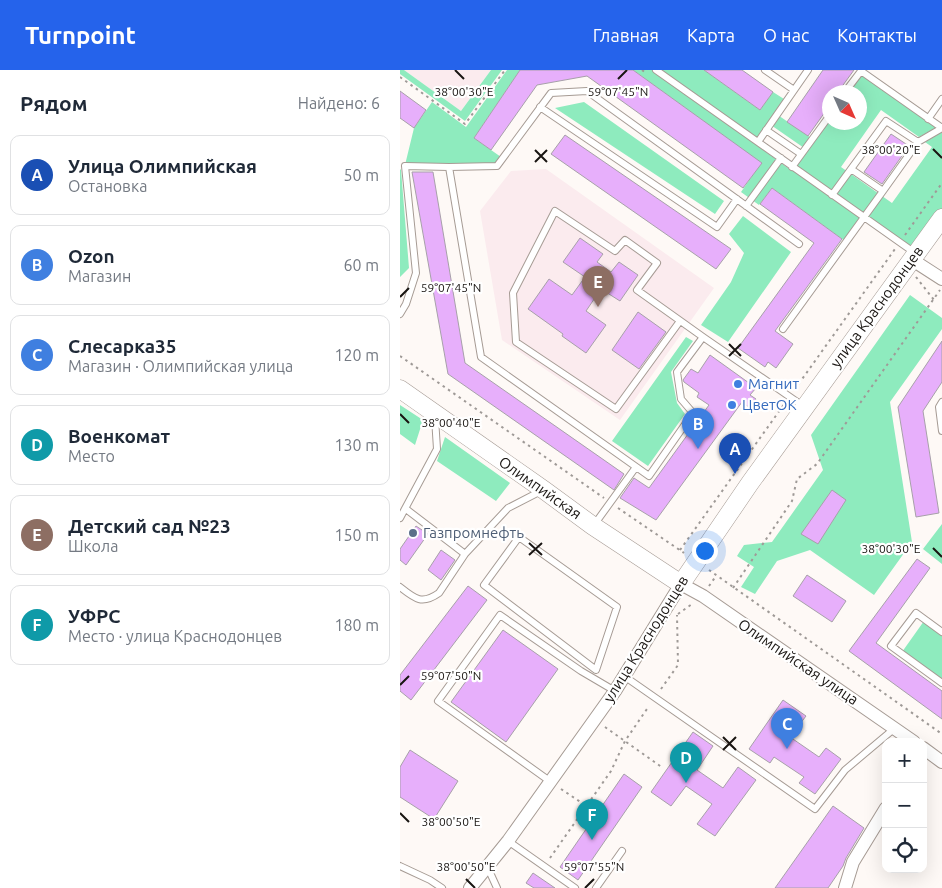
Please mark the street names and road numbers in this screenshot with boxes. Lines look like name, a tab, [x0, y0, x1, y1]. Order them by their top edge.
street label: улица Краснодонцев	[827, 243, 926, 371]
street label: Олимпийская	[496, 453, 585, 522]
street label: улица Краснодонцев	[600, 572, 692, 705]
street label: Олимпийская улица	[735, 615, 862, 708]

